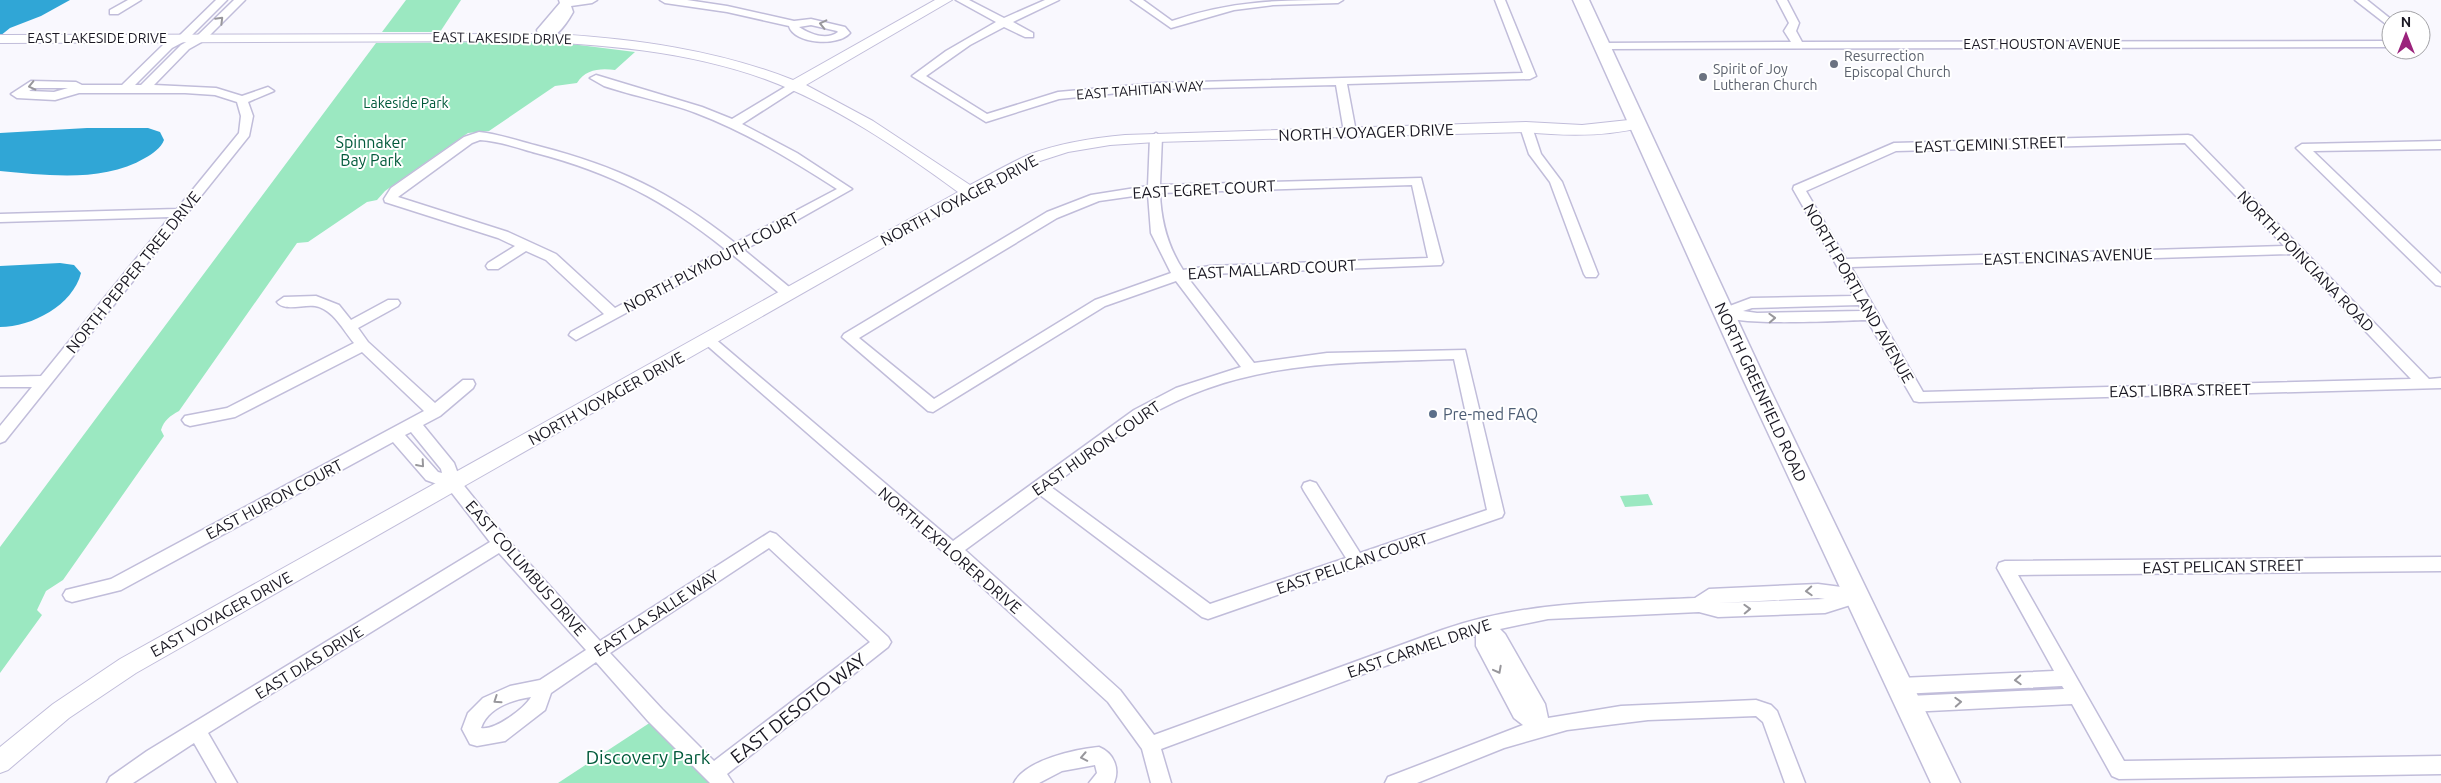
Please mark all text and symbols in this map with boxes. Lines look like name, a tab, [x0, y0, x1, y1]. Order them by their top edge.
north arrow	[2381, 10, 2431, 60]
text: N	[2401, 14, 2411, 30]
one-way arrow	[214, 17, 223, 26]
one-way arrow	[819, 19, 828, 30]
street label: EAST LAKESIDE DRIVE	[432, 29, 572, 47]
street label: EAST LAKESIDE DRIVE	[27, 30, 167, 46]
street label: EAST HOUSTON AVENUE	[1963, 36, 2121, 52]
place label: Resurrection Episcopal Church	[1844, 48, 1951, 80]
marker: Resurrection Episcopal Church	[1828, 58, 1840, 70]
place label: Spirit of Joy Lutheran Church	[1713, 61, 1817, 93]
marker: Spirit of Joy Lutheran Church	[1697, 71, 1709, 83]
street label: EAST TAHITIAN WAY	[1076, 78, 1204, 102]
one-way arrow	[28, 80, 37, 91]
park label: Lakeside Park	[363, 95, 449, 111]
street label: NORTH VOYAGER DRIVE	[1278, 120, 1454, 144]
street label: EAST GEMINI STREET	[1914, 132, 2066, 156]
park label: Spinnaker Bay Park	[336, 133, 406, 169]
street label: NORTH VOYAGER DRIVE	[877, 151, 1041, 249]
street label: EAST EGRET COURT	[1132, 176, 1276, 202]
street label: NORTH POINCIANA ROAD	[2234, 187, 2378, 335]
street label: NORTH PEPPER TREE DRIVE	[62, 188, 204, 356]
street label: NORTH PORTLAND AVENUE	[1800, 200, 1918, 386]
street label: NORTH PLYMOUTH COURT	[620, 208, 802, 316]
street label: EAST ENCINAS AVENUE	[1983, 244, 2153, 268]
street label: EAST MALLARD COURT	[1187, 256, 1357, 282]
street label: NORTH GREENFIELD ROAD	[1711, 299, 1811, 485]
one-way arrow	[1769, 313, 1777, 323]
street label: NORTH VOYAGER DRIVE	[525, 348, 687, 448]
street label: EAST LIBRA STREET	[2109, 380, 2251, 400]
street label: EAST HURON COURT	[1029, 397, 1164, 499]
place label: Pre-med FAQ	[1443, 405, 1538, 423]
marker: Pre-med FAQ	[1427, 408, 1439, 420]
street label: EAST HURON COURT	[203, 455, 345, 543]
one-way arrow	[416, 458, 425, 467]
street label: NORTH EXPLORER DRIVE	[875, 483, 1025, 617]
street label: EAST COLUMBUS DRIVE	[462, 497, 590, 639]
street label: EAST PELICAN COURT	[1274, 529, 1430, 597]
street label: EAST PELICAN STREET	[2142, 556, 2304, 576]
street label: EAST LA SALLE WAY	[591, 566, 722, 660]
street label: EAST VOYAGER DRIVE	[147, 568, 295, 660]
one-way arrow	[1804, 586, 1812, 597]
one-way arrow	[1744, 603, 1752, 614]
street label: EAST CARMEL DRIVE	[1345, 615, 1493, 681]
street label: EAST DIAS DRIVE	[252, 622, 366, 702]
street label: EAST DESOTO WAY	[726, 648, 870, 768]
one-way arrow	[1492, 665, 1502, 674]
one-way arrow	[2014, 675, 2022, 686]
one-way arrow	[493, 694, 503, 703]
one-way arrow	[1954, 697, 1962, 708]
park label: Discovery Park	[586, 746, 711, 768]
one-way arrow	[1080, 752, 1089, 762]

